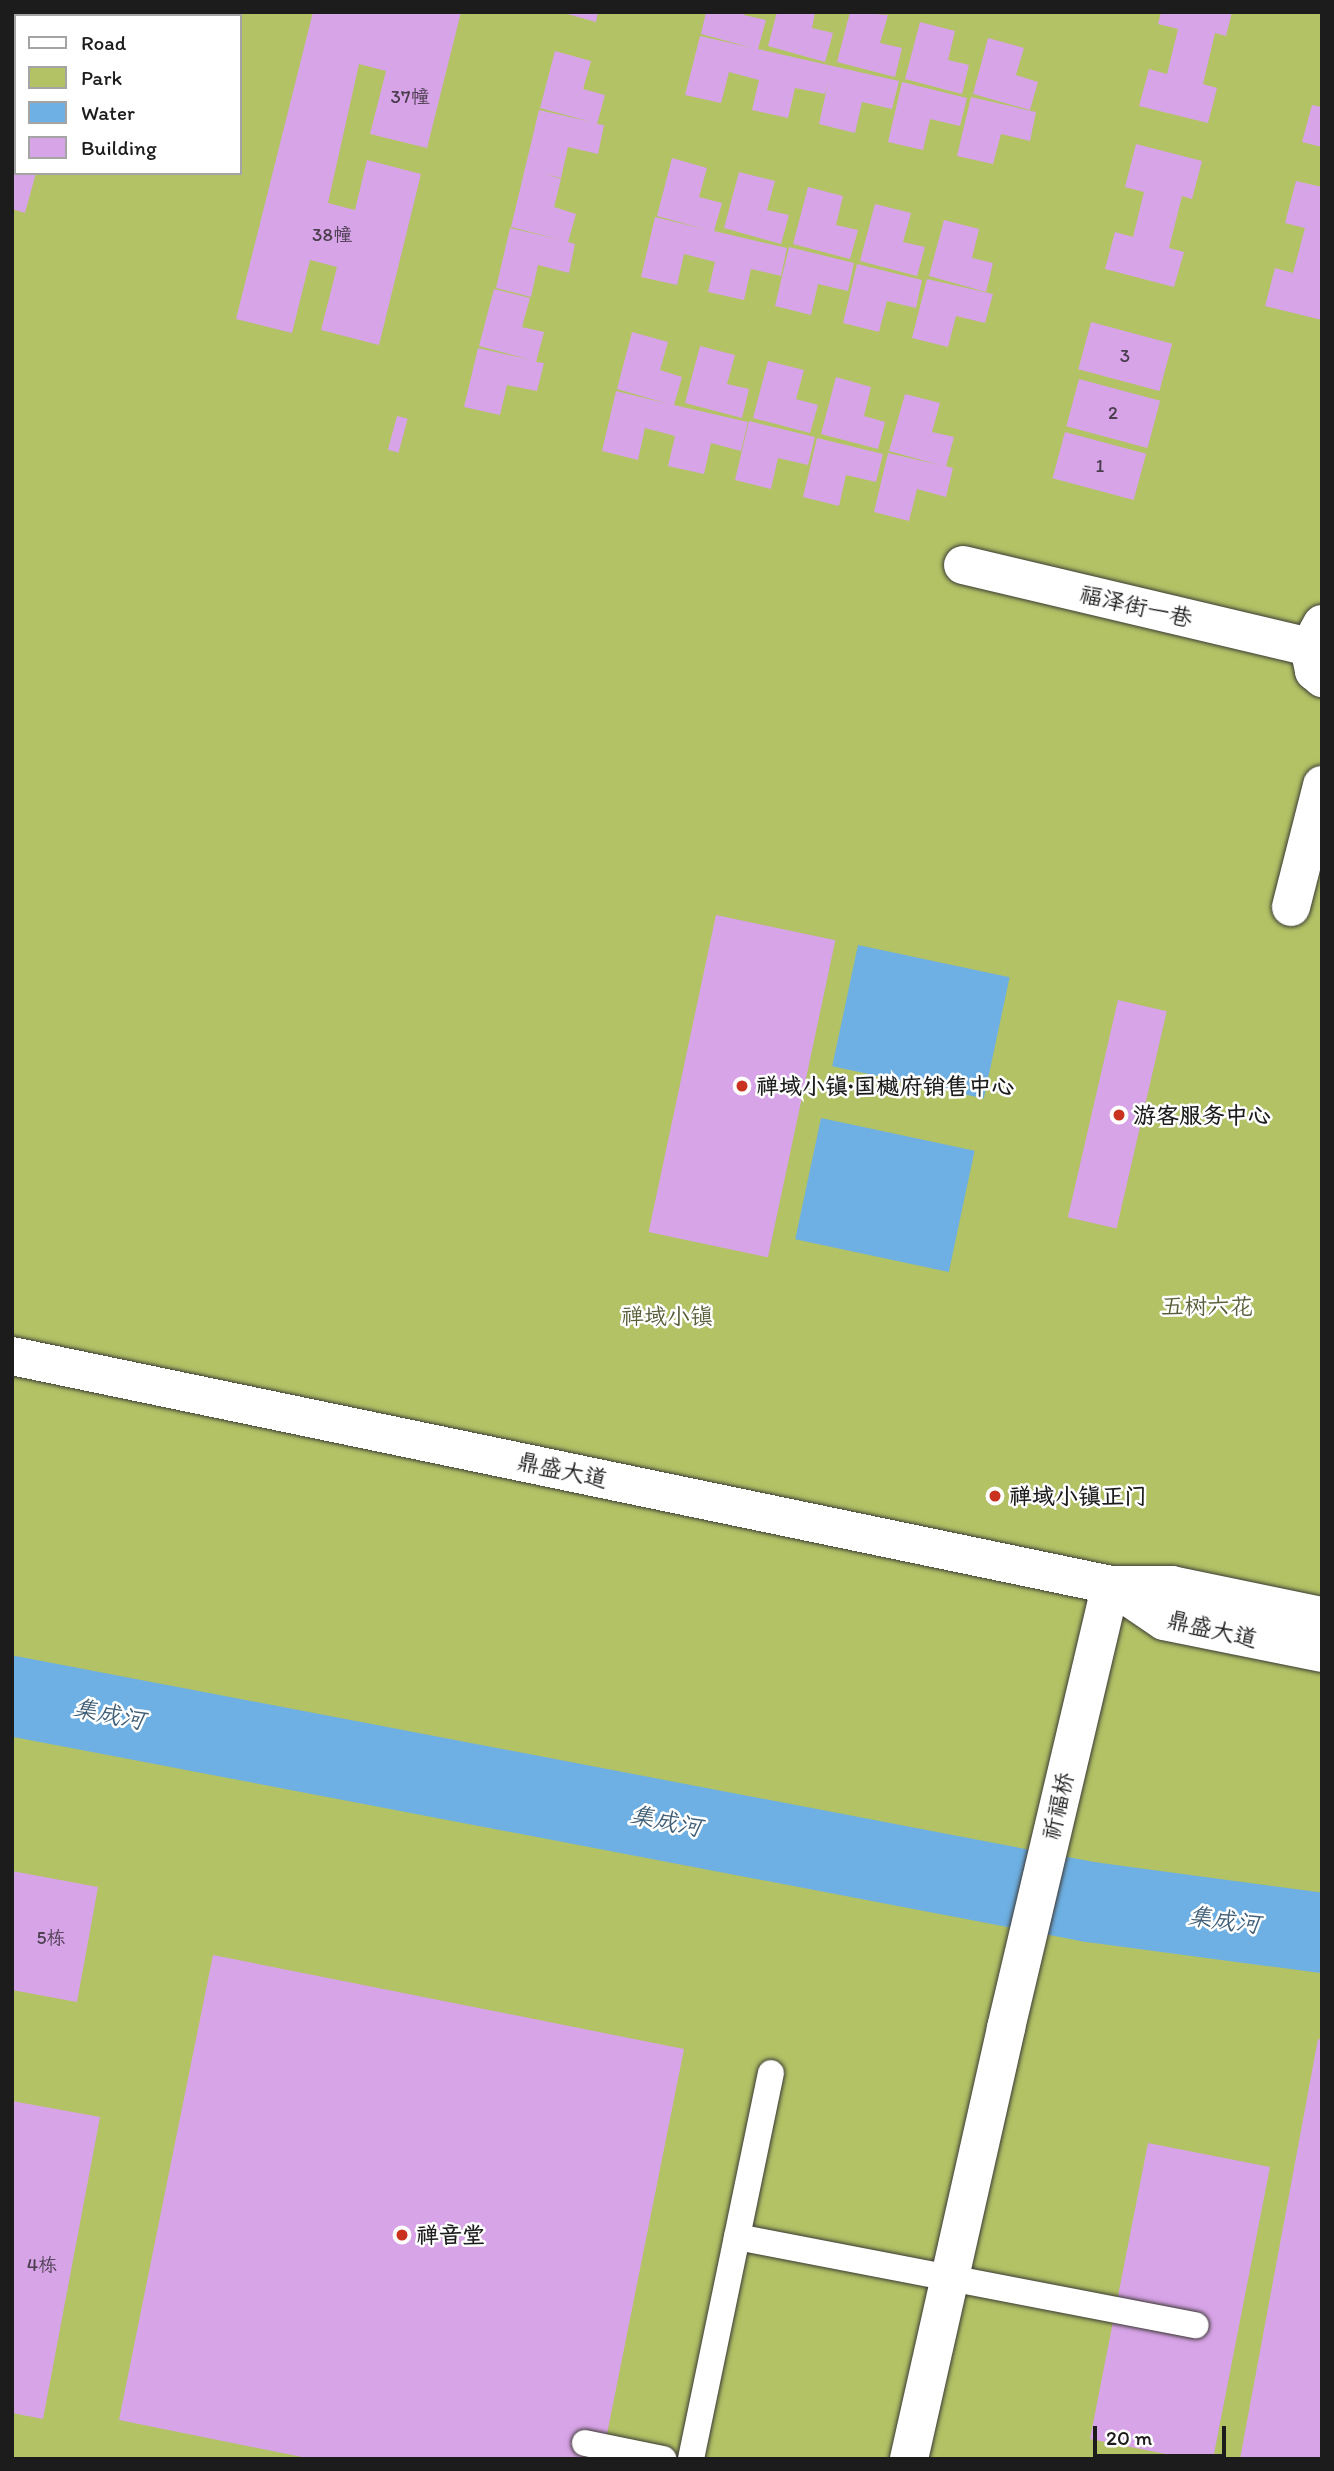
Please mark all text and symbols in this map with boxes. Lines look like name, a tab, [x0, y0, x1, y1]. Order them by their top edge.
legend	[14, 14, 242, 175]
text: Road	[81, 30, 126, 55]
text: Park	[81, 65, 122, 90]
house number: 37幢	[391, 86, 429, 108]
text: Water	[81, 100, 135, 125]
text: Building	[81, 135, 157, 160]
house number: 38幢	[312, 224, 352, 246]
house number: 3	[1120, 345, 1130, 367]
house number: 2	[1108, 402, 1118, 424]
house number: 1	[1096, 455, 1104, 477]
street label: 福泽街一巷	[1077, 580, 1195, 632]
place label: 禅域小镇·国樾府销售中心	[756, 1072, 1015, 1100]
marker: 禅域小镇·国樾府销售中心	[734, 1078, 750, 1094]
place label: 游客服务中心	[1133, 1101, 1271, 1129]
marker: 游客服务中心	[1111, 1107, 1127, 1123]
park label: 五树六花	[1161, 1292, 1253, 1320]
park label: 禅域小镇	[621, 1302, 713, 1330]
street label: 鼎盛大道	[514, 1447, 610, 1493]
place label: 禅域小镇正门	[1009, 1482, 1147, 1510]
marker: 禅域小镇正门	[987, 1488, 1003, 1504]
street label: 鼎盛大道	[1164, 1605, 1260, 1653]
water label: 集成河	[71, 1693, 147, 1735]
street label: 祈福桥	[1037, 1769, 1079, 1843]
water label: 集成河	[628, 1800, 704, 1842]
water label: 集成河	[1187, 1901, 1261, 1939]
house number: 5栋	[37, 1927, 65, 1949]
place label: 禅音堂	[416, 2221, 485, 2249]
marker: 禅音堂	[394, 2227, 410, 2243]
house number: 4栋	[27, 2254, 57, 2276]
scale bar	[1096, 2412, 1229, 2456]
text: 20 m	[1106, 2425, 1152, 2450]

